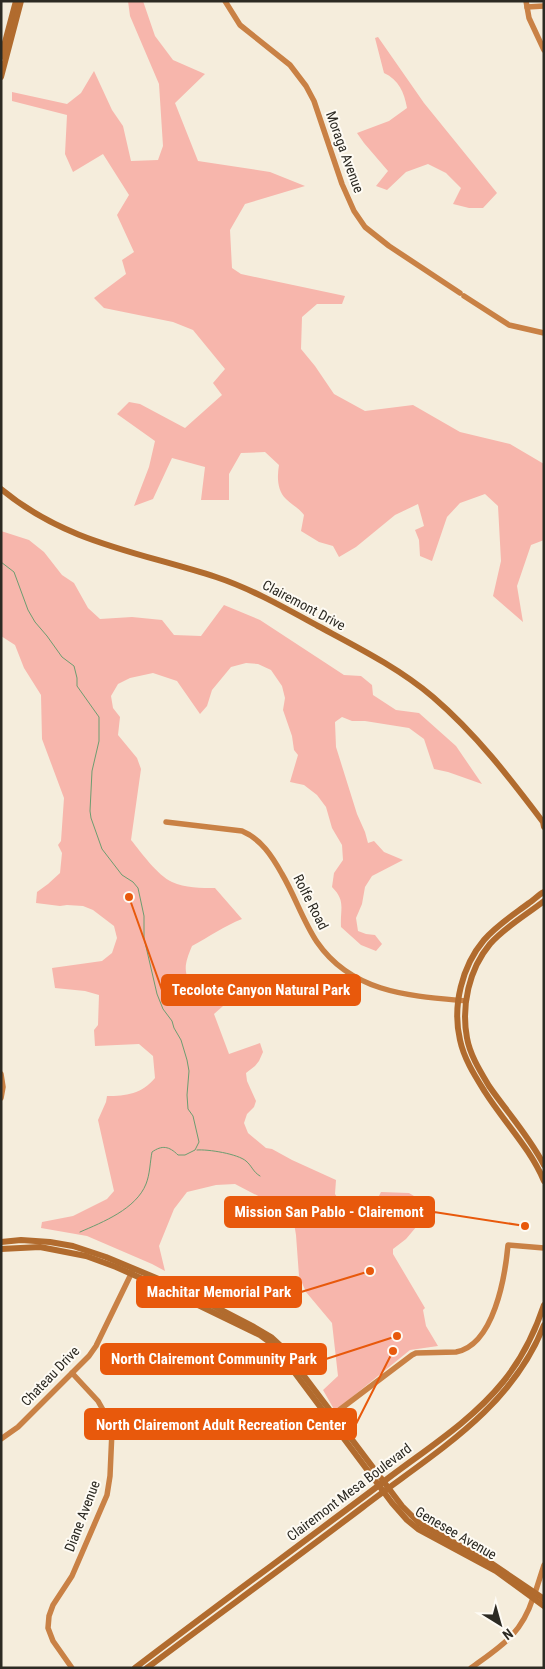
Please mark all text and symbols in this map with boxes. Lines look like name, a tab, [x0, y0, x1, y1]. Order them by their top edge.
street label: Moraga Avenue	[323, 109, 367, 195]
street label: Clairemont Drive	[260, 576, 348, 634]
street label: Rolfe Road	[290, 872, 332, 932]
callout: Tecolote Canyon Natural Park	[162, 975, 360, 1005]
text: Tecolote Canyon Natural Park	[172, 981, 351, 999]
callout: Mission San Pablo - Clairemont	[225, 1197, 434, 1227]
text: Mission San Pablo - Clairemont	[234, 1203, 424, 1221]
callout: Machitar Memorial Park	[137, 1277, 301, 1307]
text: Machitar Memorial Park	[147, 1283, 292, 1301]
street label: Chateau Drive	[18, 1343, 83, 1409]
callout: North Clairemont Community Park	[101, 1344, 326, 1374]
text: North Clairemont Community Park	[111, 1350, 318, 1368]
callout: North Clairemont Adult Recreation Center	[85, 1409, 356, 1439]
text: North Clairemont Adult Recreation Center	[96, 1416, 346, 1434]
street label: Clairemont Mesa Boulevard	[284, 1440, 414, 1544]
street label: Diane Avenue	[61, 1478, 103, 1554]
street label: Genesee Avenue	[413, 1503, 500, 1563]
north arrow	[475, 1599, 525, 1649]
text: N	[500, 1625, 516, 1643]

